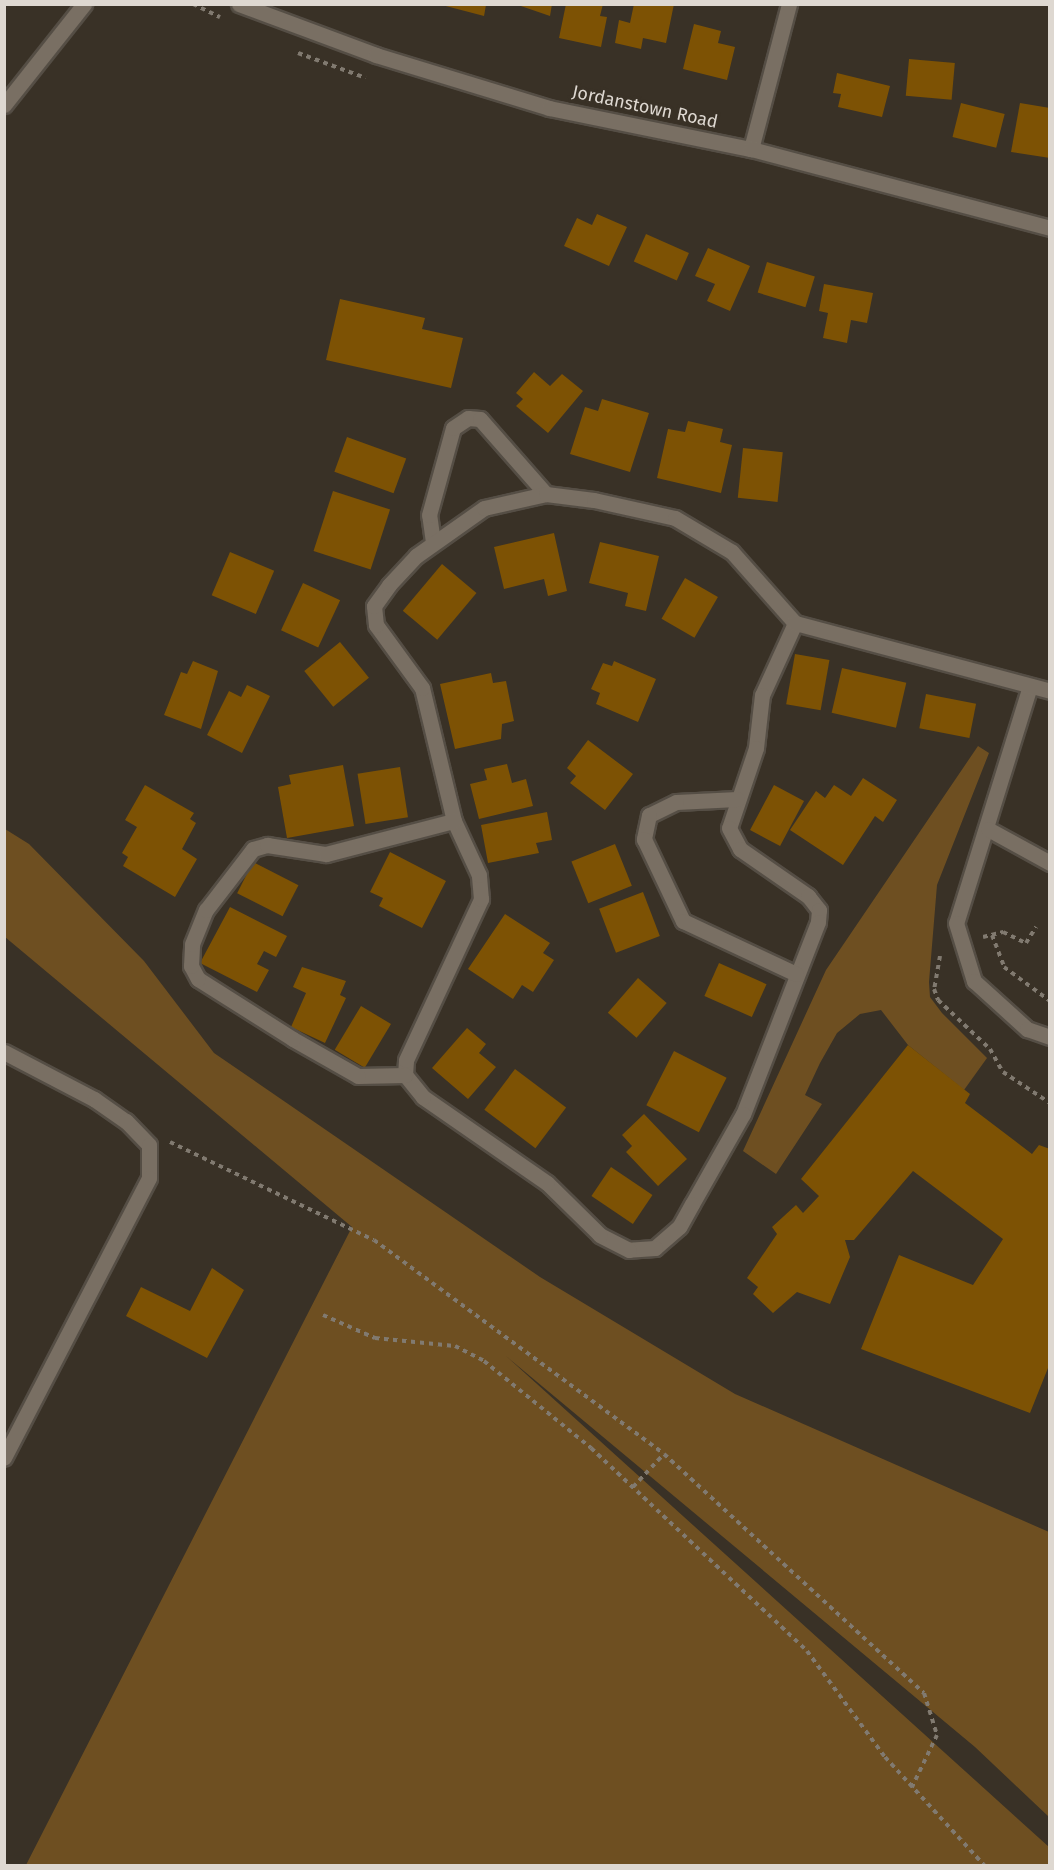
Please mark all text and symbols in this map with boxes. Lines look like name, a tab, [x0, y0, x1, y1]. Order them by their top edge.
street label: Jordanstown Road	[570, 81, 720, 133]

